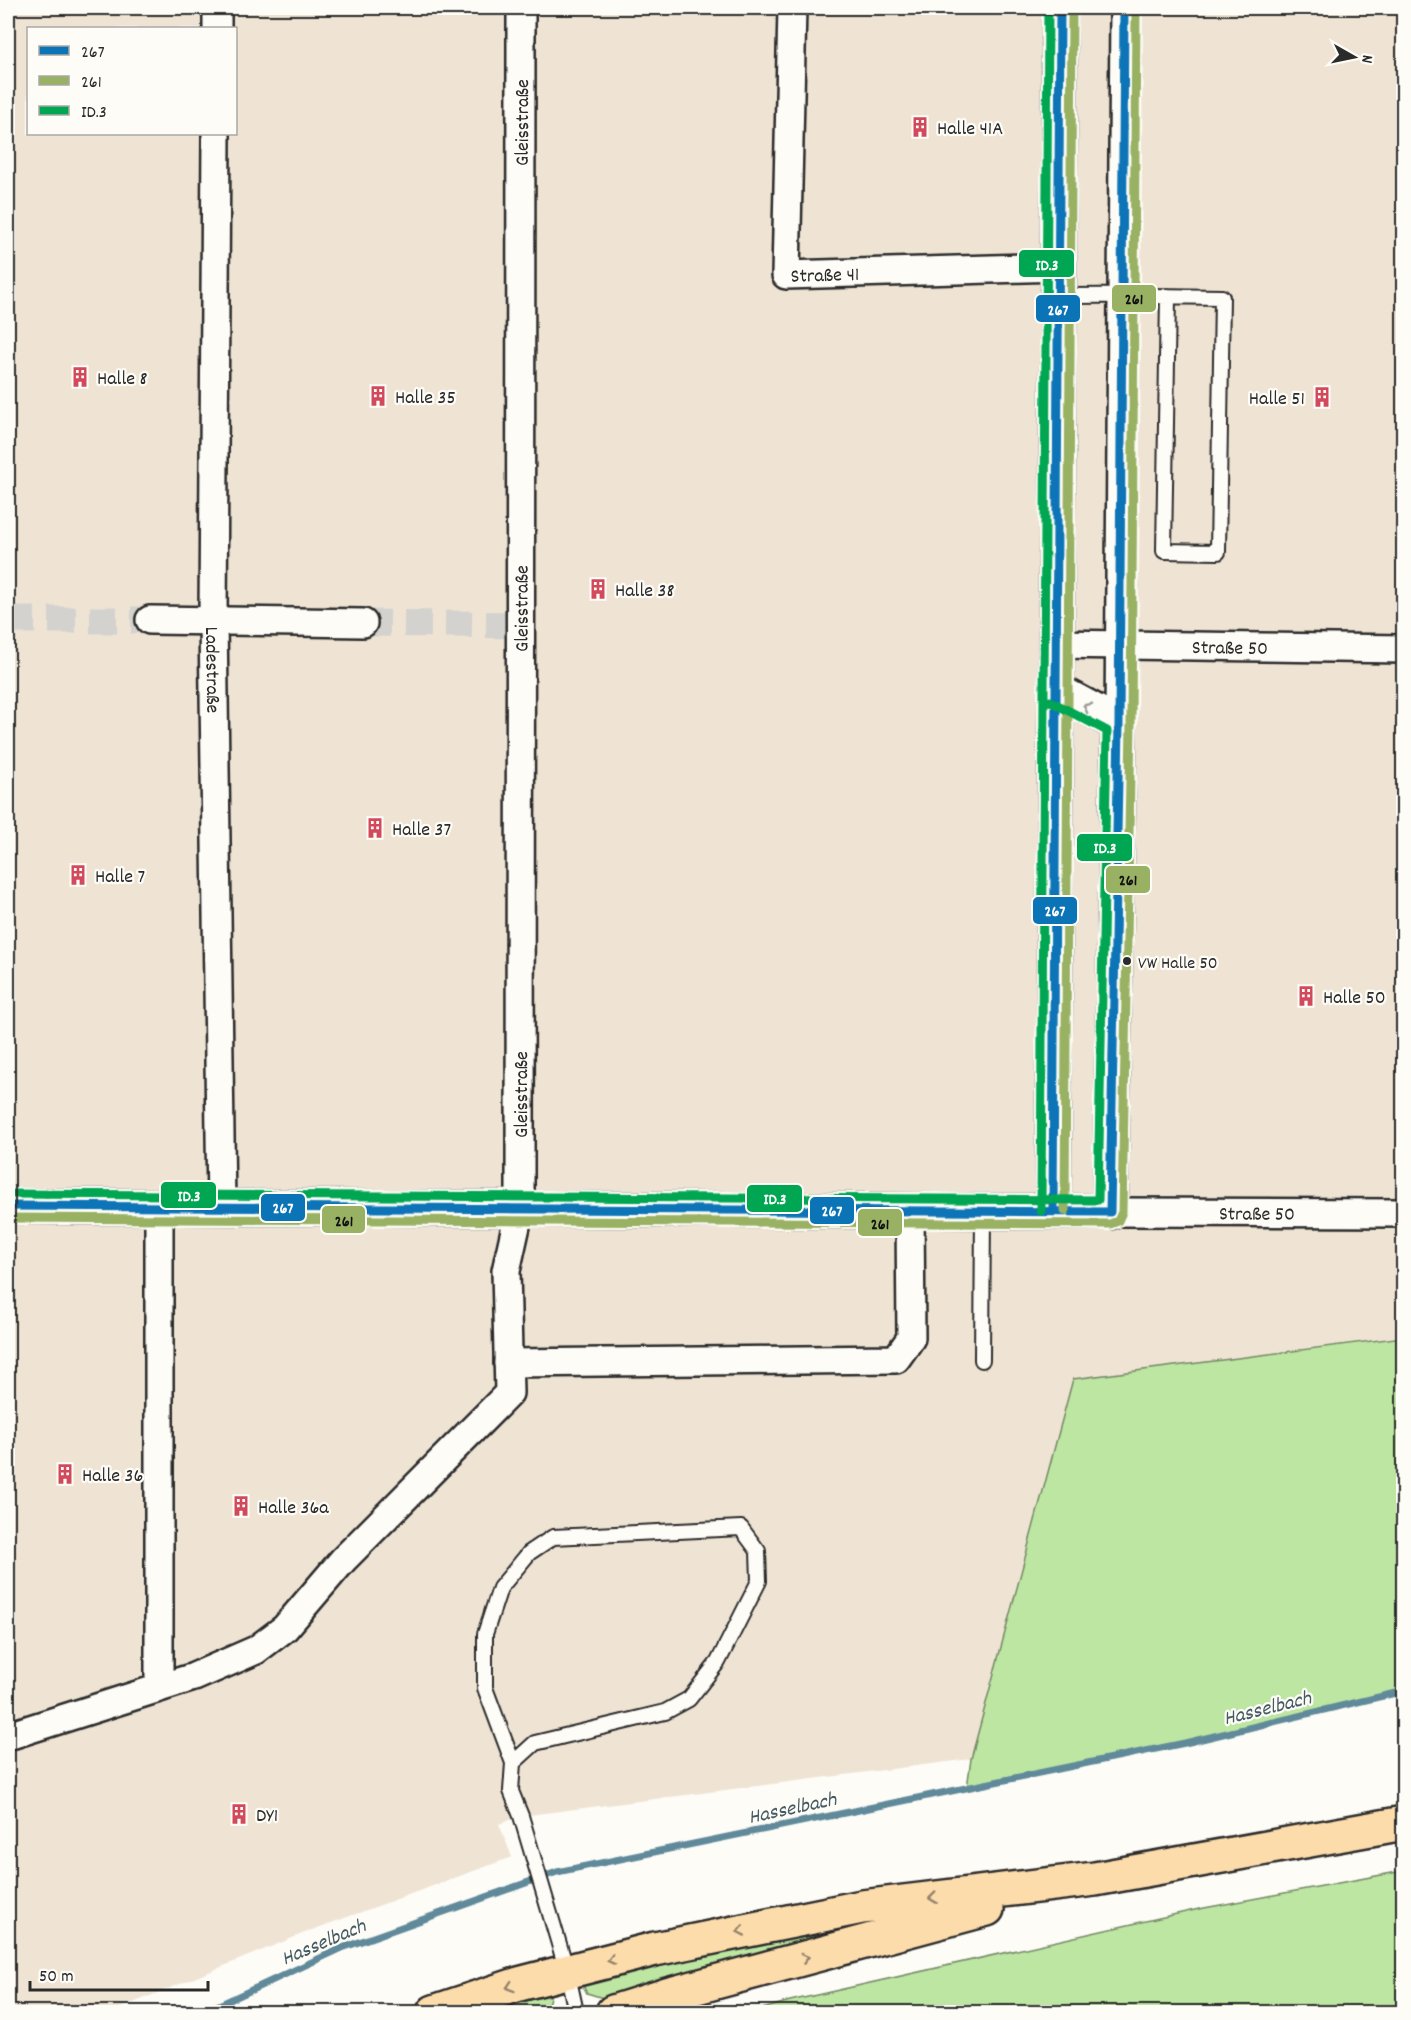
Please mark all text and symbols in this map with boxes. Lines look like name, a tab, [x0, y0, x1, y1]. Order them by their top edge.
legend	[27, 27, 237, 135]
north arrow	[1324, 27, 1384, 87]
text: 267	[81, 41, 105, 66]
text: N	[1354, 53, 1378, 65]
text: 261	[81, 71, 102, 96]
street label: Gleisstraße	[510, 79, 538, 166]
text: ID.3	[81, 101, 107, 126]
building icon: Halle 41A	[908, 115, 932, 139]
place label: Halle 41A	[937, 116, 1003, 144]
line badge: ID.3	[1018, 249, 1075, 278]
text: ID.3	[1036, 255, 1058, 278]
street label: Straße 41	[790, 262, 860, 292]
line badge: 261	[1111, 284, 1157, 313]
text: 261	[1125, 289, 1143, 312]
line badge: 267	[1035, 294, 1081, 323]
text: 267	[1048, 300, 1068, 323]
building icon: Halle 8	[68, 365, 92, 389]
place label: Halle 8	[97, 366, 148, 394]
building icon: Halle 35	[366, 384, 390, 408]
place label: Halle 35	[395, 385, 456, 413]
building icon: Halle 51	[1310, 385, 1334, 409]
place label: Halle 51	[1249, 386, 1305, 414]
street label: Gleisstraße	[509, 565, 538, 652]
building icon: Halle 38	[586, 577, 610, 601]
place label: Halle 38	[615, 578, 674, 606]
street label: Ladestraße	[196, 626, 225, 714]
street label: Straße 50	[1192, 635, 1268, 664]
one-way arrow	[1083, 703, 1094, 714]
building icon: Halle 37	[363, 816, 387, 840]
place label: Halle 37	[392, 817, 451, 845]
line badge: ID.3	[1076, 833, 1133, 862]
text: ID.3	[1094, 838, 1116, 861]
building icon: Halle 7	[66, 863, 90, 887]
place label: Halle 7	[95, 864, 145, 892]
line badge: 261	[1105, 865, 1151, 894]
text: 261	[1119, 870, 1137, 893]
line badge: 267	[1032, 896, 1078, 925]
text: 267	[1045, 901, 1065, 924]
place label: VW Halle 50	[1138, 952, 1218, 977]
marker: VW Halle 50	[1121, 955, 1133, 967]
building icon: Halle 50	[1294, 984, 1318, 1008]
place label: Halle 50	[1323, 985, 1386, 1013]
street label: Gleisstraße	[509, 1051, 537, 1138]
line badge: ID.3	[160, 1181, 217, 1209]
line badge: ID.3	[746, 1184, 803, 1213]
text: ID.3	[178, 1186, 200, 1209]
text: ID.3	[764, 1189, 786, 1212]
line badge: 267	[260, 1193, 306, 1222]
line badge: 267	[809, 1196, 855, 1225]
text: 267	[273, 1198, 293, 1221]
text: 267	[822, 1201, 842, 1224]
street label: Straße 50	[1219, 1201, 1295, 1230]
line badge: 261	[321, 1205, 366, 1234]
line badge: 261	[857, 1208, 903, 1237]
text: 261	[335, 1211, 353, 1234]
text: 261	[871, 1214, 889, 1237]
building icon: Halle 36	[53, 1462, 77, 1486]
place label: Halle 36	[82, 1463, 143, 1491]
building icon: Halle 36a	[229, 1494, 253, 1518]
place label: Halle 36a	[258, 1495, 329, 1523]
water label: Hasselbach	[1221, 1684, 1316, 1735]
water label: Hasselbach	[746, 1786, 841, 1834]
building icon: DY1	[227, 1802, 251, 1826]
place label: DY1	[256, 1803, 278, 1831]
one-way arrow	[928, 1892, 937, 1904]
water label: Hasselbach	[277, 1912, 373, 1975]
one-way arrow	[736, 1924, 746, 1937]
one-way arrow	[606, 1952, 616, 1965]
one-way arrow	[799, 1953, 809, 1965]
scale bar	[30, 1954, 208, 1992]
text: 50 m	[39, 1965, 74, 1990]
one-way arrow	[506, 1980, 516, 1992]

